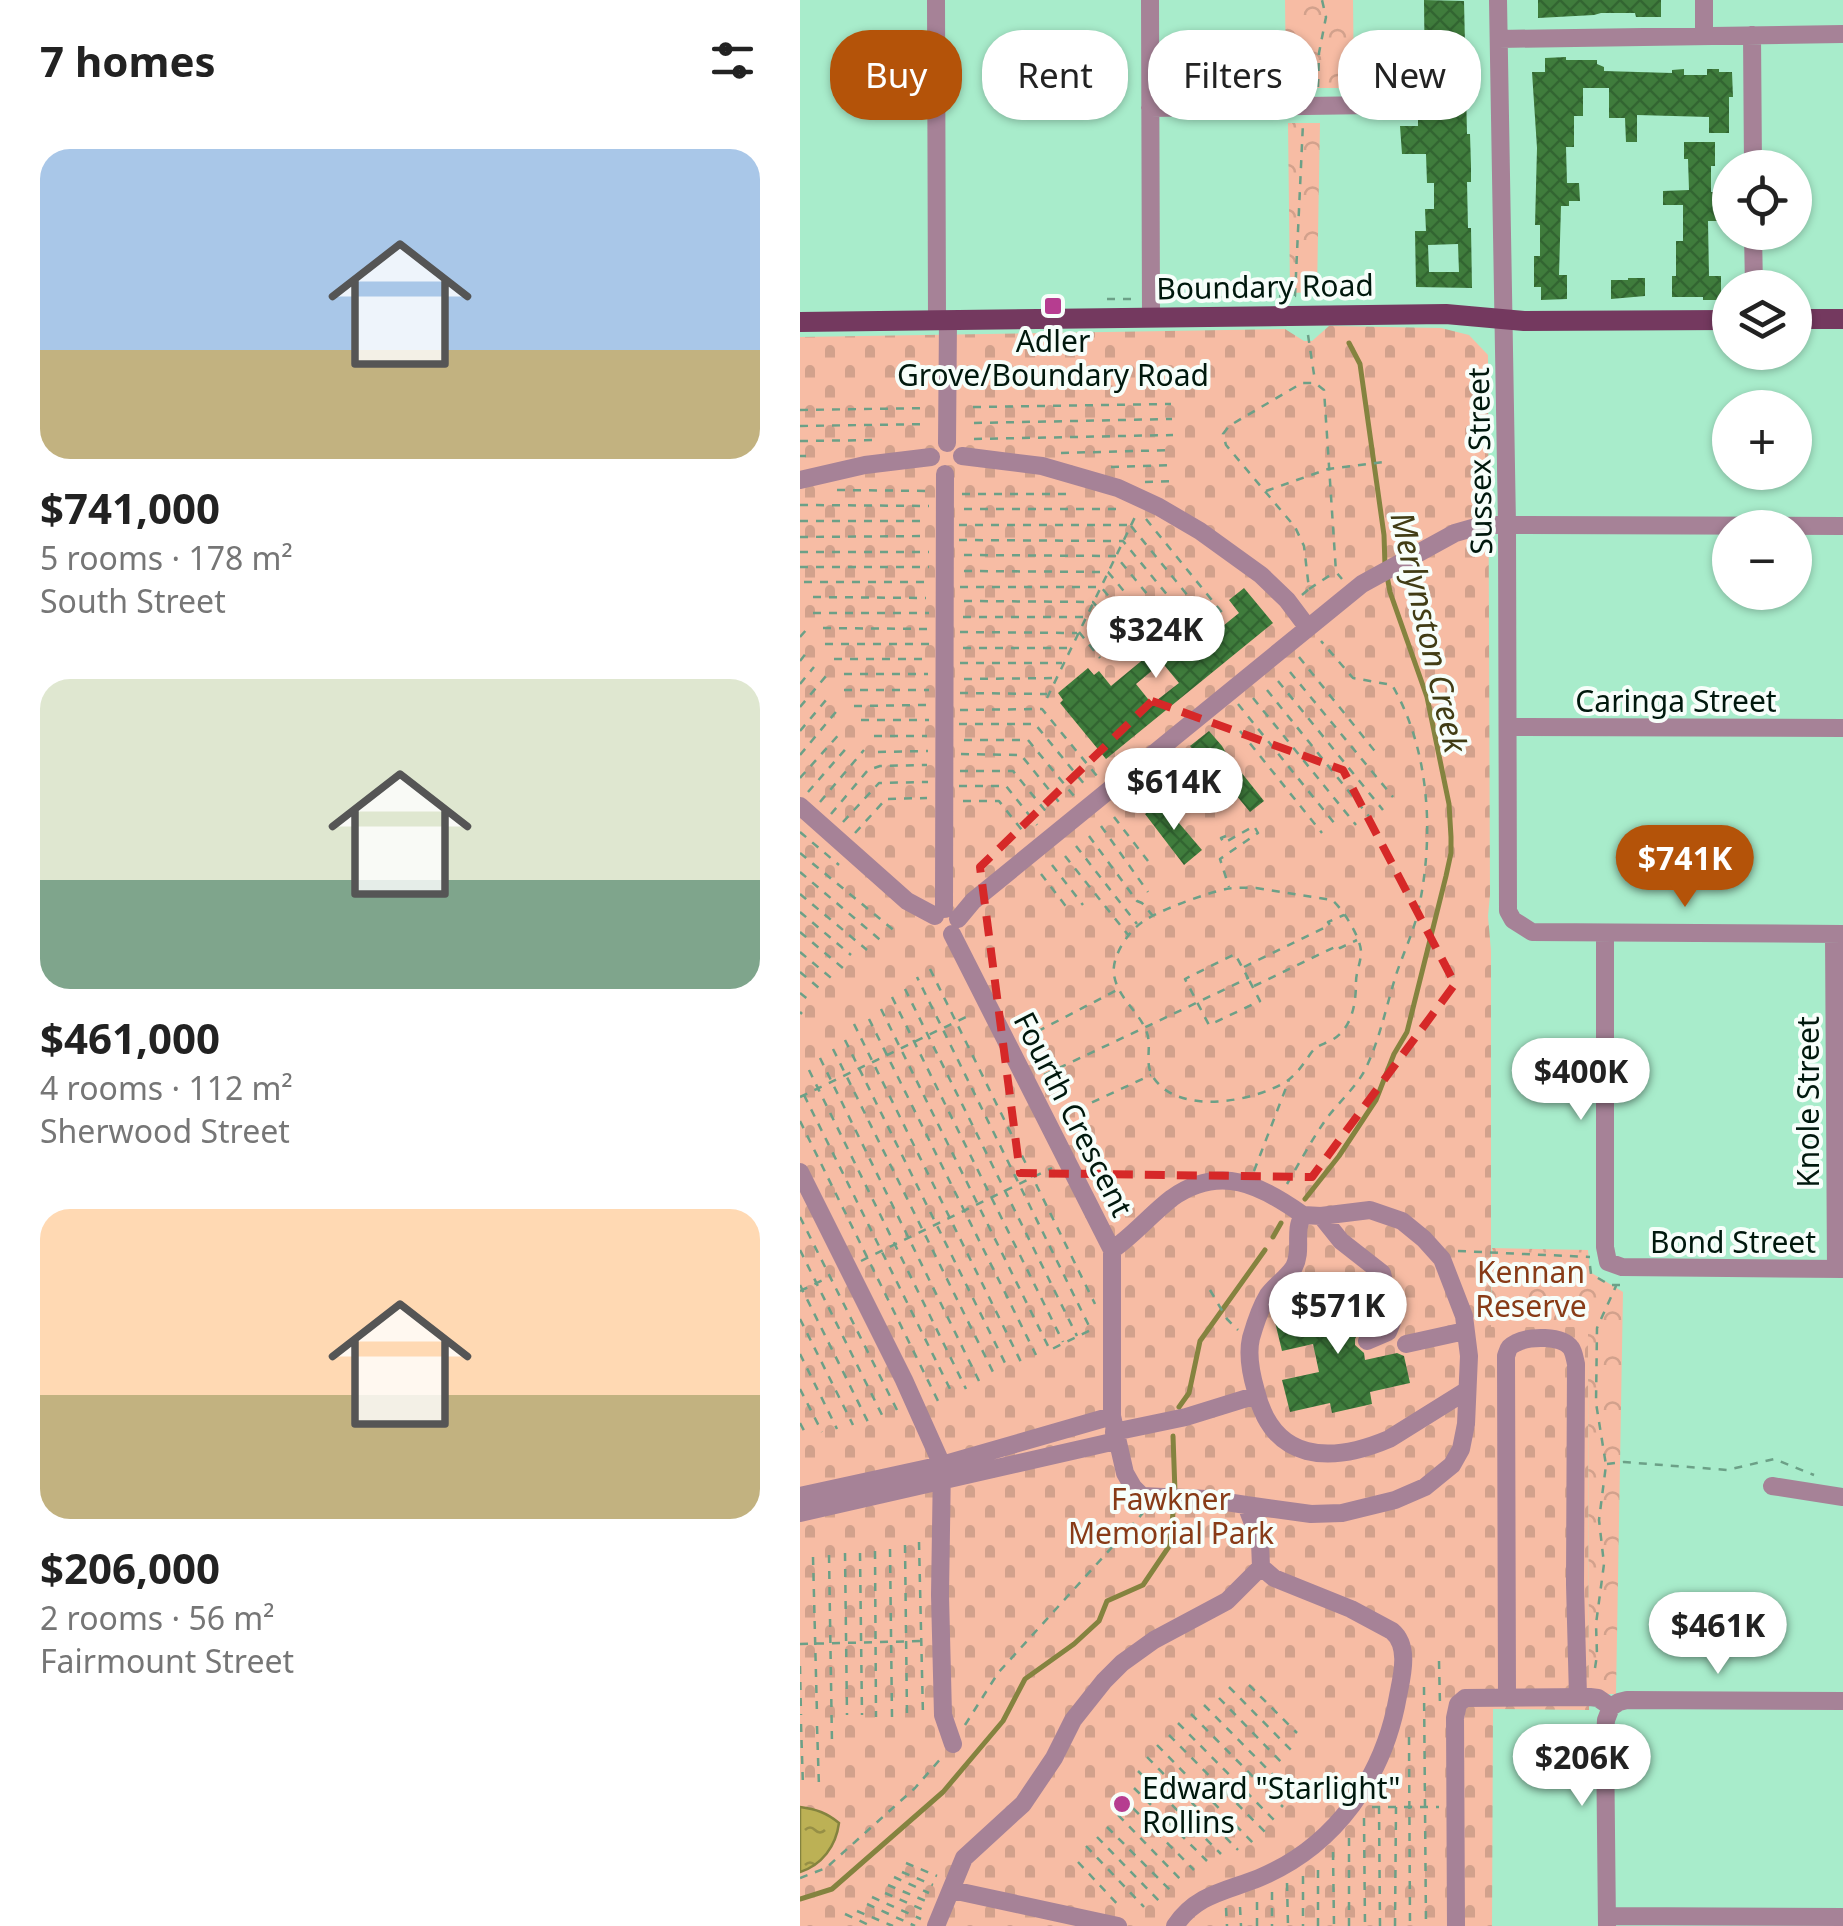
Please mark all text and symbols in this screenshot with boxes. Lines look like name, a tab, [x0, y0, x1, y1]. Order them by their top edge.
chip: Buy	[830, 30, 962, 120]
chip: Rent	[982, 30, 1128, 120]
chip: Filters	[1148, 30, 1318, 120]
chip: New	[1338, 30, 1481, 120]
text: 7 homes	[40, 32, 216, 89]
icon: filters	[705, 33, 760, 88]
map controls	[1712, 150, 1812, 610]
button: locate	[1712, 150, 1812, 250]
icon: home	[310, 214, 490, 394]
street label: Boundary Road	[1156, 264, 1374, 308]
button: layers	[1712, 270, 1812, 370]
marker: Adler Grove/Boundary Road	[1042, 295, 1064, 317]
place label: Adler Grove/Boundary Road	[897, 320, 1209, 395]
street label: Sussex Street	[1457, 367, 1501, 555]
button: +	[1712, 390, 1812, 490]
text: $741,000	[40, 479, 220, 536]
water label: Merlynston Creek	[1381, 508, 1479, 757]
button: −	[1712, 510, 1812, 610]
text: 5 rooms · 178 m²	[40, 536, 293, 579]
text: South Street	[40, 579, 226, 622]
pin: $324K	[1086, 596, 1226, 681]
text: $324K	[1109, 607, 1203, 650]
street label: Caringa Street	[1575, 680, 1777, 721]
icon: home	[310, 744, 490, 924]
pin: $614K	[1104, 748, 1244, 833]
text: $614K	[1127, 759, 1221, 802]
pin: $741K	[1615, 825, 1755, 910]
text: $741K	[1638, 836, 1732, 879]
street label: Fourth Crescent	[1005, 1005, 1143, 1223]
text: $461,000	[40, 1009, 220, 1066]
street label: Knole Street	[1787, 1016, 1828, 1188]
pin: $400K	[1511, 1038, 1651, 1123]
text: $400K	[1534, 1049, 1628, 1092]
text: 4 rooms · 112 m²	[40, 1066, 293, 1109]
text: Sherwood Street	[40, 1109, 290, 1152]
street label: Bond Street	[1650, 1221, 1816, 1262]
park label: Kennan Reserve	[1475, 1251, 1587, 1326]
pin: $571K	[1268, 1272, 1408, 1357]
icon: home	[310, 1274, 490, 1454]
text: $571K	[1291, 1283, 1385, 1326]
park label: Fawkner Memorial Park	[1068, 1478, 1274, 1553]
text: $206,000	[40, 1539, 220, 1596]
pin: $461K	[1648, 1592, 1788, 1677]
text: 2 rooms · 56 m²	[40, 1596, 274, 1639]
text: $461K	[1671, 1603, 1765, 1646]
text: Fairmount Street	[40, 1639, 294, 1682]
pin: $206K	[1512, 1724, 1652, 1809]
text: $206K	[1535, 1735, 1629, 1778]
place label: Edward "Starlight" Rollins	[1142, 1767, 1400, 1842]
marker: Edward "Starlight" Rollins	[1111, 1793, 1133, 1815]

